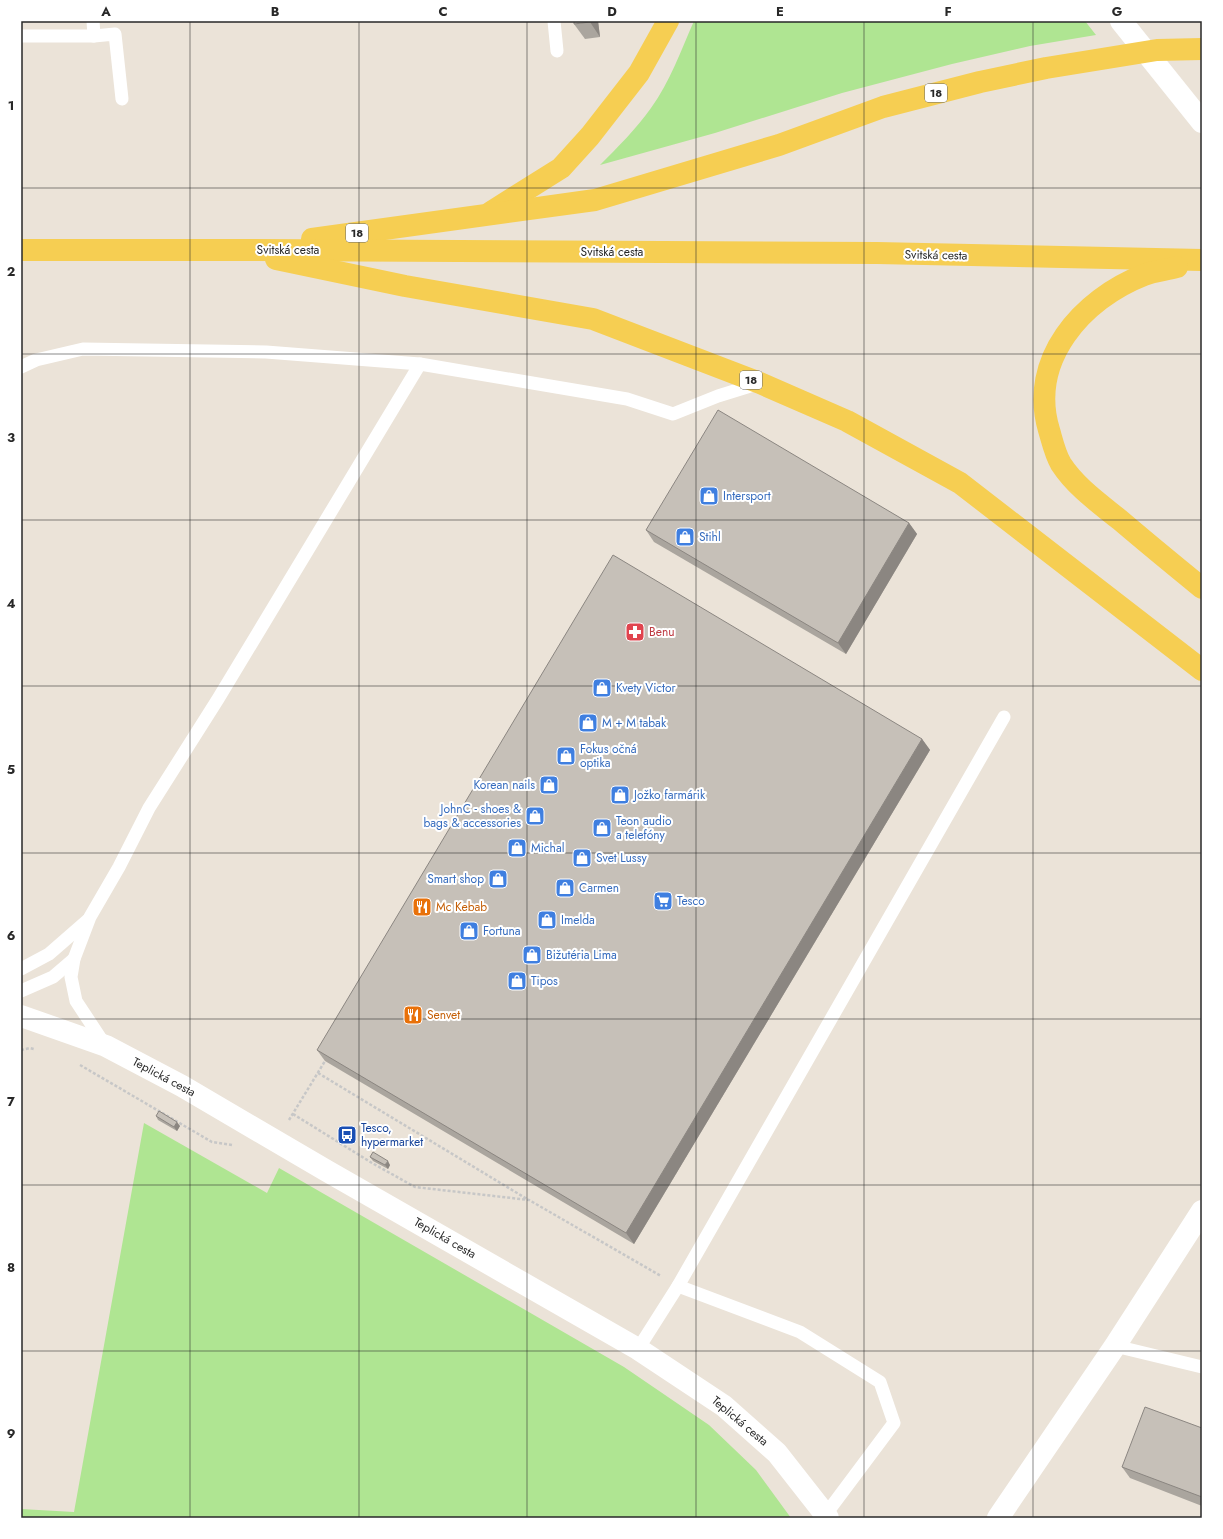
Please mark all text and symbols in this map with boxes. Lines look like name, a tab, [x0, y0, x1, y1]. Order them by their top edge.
text: A	[100, 2, 111, 21]
text: B	[271, 2, 280, 21]
text: C	[438, 2, 448, 21]
text: D	[607, 2, 617, 21]
text: E	[776, 2, 784, 21]
text: F	[944, 2, 952, 21]
text: G	[1112, 2, 1123, 21]
road number: 18	[925, 84, 947, 102]
text: 1	[8, 96, 14, 115]
road number: 18	[346, 224, 368, 242]
street label: Svitská cesta	[257, 241, 320, 259]
street label: Svitská cesta	[581, 243, 644, 261]
street label: Svitská cesta	[904, 245, 968, 265]
text: 2	[7, 262, 15, 281]
road number: 18	[740, 371, 762, 389]
text: 3	[7, 428, 15, 447]
shop icon: Intersport	[698, 485, 720, 507]
place label: Intersport	[723, 487, 771, 505]
shop icon: Stihl	[674, 526, 696, 548]
place label: Stihl	[699, 528, 721, 546]
text: 4	[6, 594, 16, 613]
pharmacy icon: Benu	[624, 621, 646, 643]
place label: Benu	[649, 623, 674, 641]
shop icon: Kvety Victor	[591, 677, 613, 699]
place label: Kvety Victor	[616, 679, 676, 697]
shop icon: M + M tabak	[577, 712, 599, 734]
place label: M + M tabak	[602, 714, 667, 732]
place label: Fokus očná optika	[580, 740, 637, 772]
shop icon: Fokus očná optika	[555, 745, 577, 767]
text: 5	[7, 760, 15, 779]
shop icon: Korean nails	[538, 774, 560, 796]
place label: Korean nails	[473, 776, 535, 794]
shop icon: Jožko farmárik	[609, 784, 631, 806]
place label: Jožko farmárik	[632, 786, 706, 804]
place label: JohnC - shoes & bags & accessories	[424, 800, 521, 832]
shop icon: JohnC - shoes & bags & accessories	[524, 805, 546, 827]
place label: Teon audio a telefóny	[616, 812, 672, 844]
shop icon: Teon audio a telefóny	[591, 817, 613, 839]
shop icon: Michal	[506, 837, 528, 859]
place label: Michal	[531, 839, 564, 857]
shop icon: Svet Lussy	[571, 847, 593, 869]
place label: Svet Lussy	[596, 849, 647, 867]
shop icon: Smart shop	[487, 868, 509, 890]
place label: Smart shop	[427, 870, 484, 888]
shop icon: Carmen	[554, 877, 576, 899]
place label: Carmen	[579, 879, 619, 897]
supermarket icon: Tesco	[652, 890, 674, 912]
place label: Tesco	[677, 892, 705, 910]
restaurant icon: Mc Kebab	[411, 896, 433, 918]
place label: Mc Kebab	[436, 898, 487, 916]
shop icon: Imelda	[536, 909, 558, 931]
place label: Imelda	[561, 911, 595, 929]
shop icon: Fortuna	[458, 920, 480, 942]
place label: Fortuna	[483, 922, 521, 940]
text: 6	[7, 926, 16, 945]
shop icon: Bižutéria Lima	[521, 944, 543, 966]
place label: Bižutéria Lima	[546, 946, 617, 964]
shop icon: Tipos	[506, 970, 528, 992]
place label: Tipos	[531, 972, 558, 990]
restaurant icon: Senvet	[402, 1004, 424, 1026]
place label: Senvet	[427, 1006, 460, 1024]
street label: Teplická cesta	[129, 1053, 199, 1101]
text: 7	[7, 1092, 15, 1111]
place label: Tesco, hypermarket	[361, 1119, 423, 1151]
bus stop icon: Tesco, hypermarket	[336, 1124, 358, 1146]
street label: Teplická cesta	[411, 1213, 480, 1263]
text: 8	[7, 1258, 15, 1277]
street label: Teplická cesta	[708, 1392, 772, 1450]
text: 9	[7, 1424, 16, 1443]

